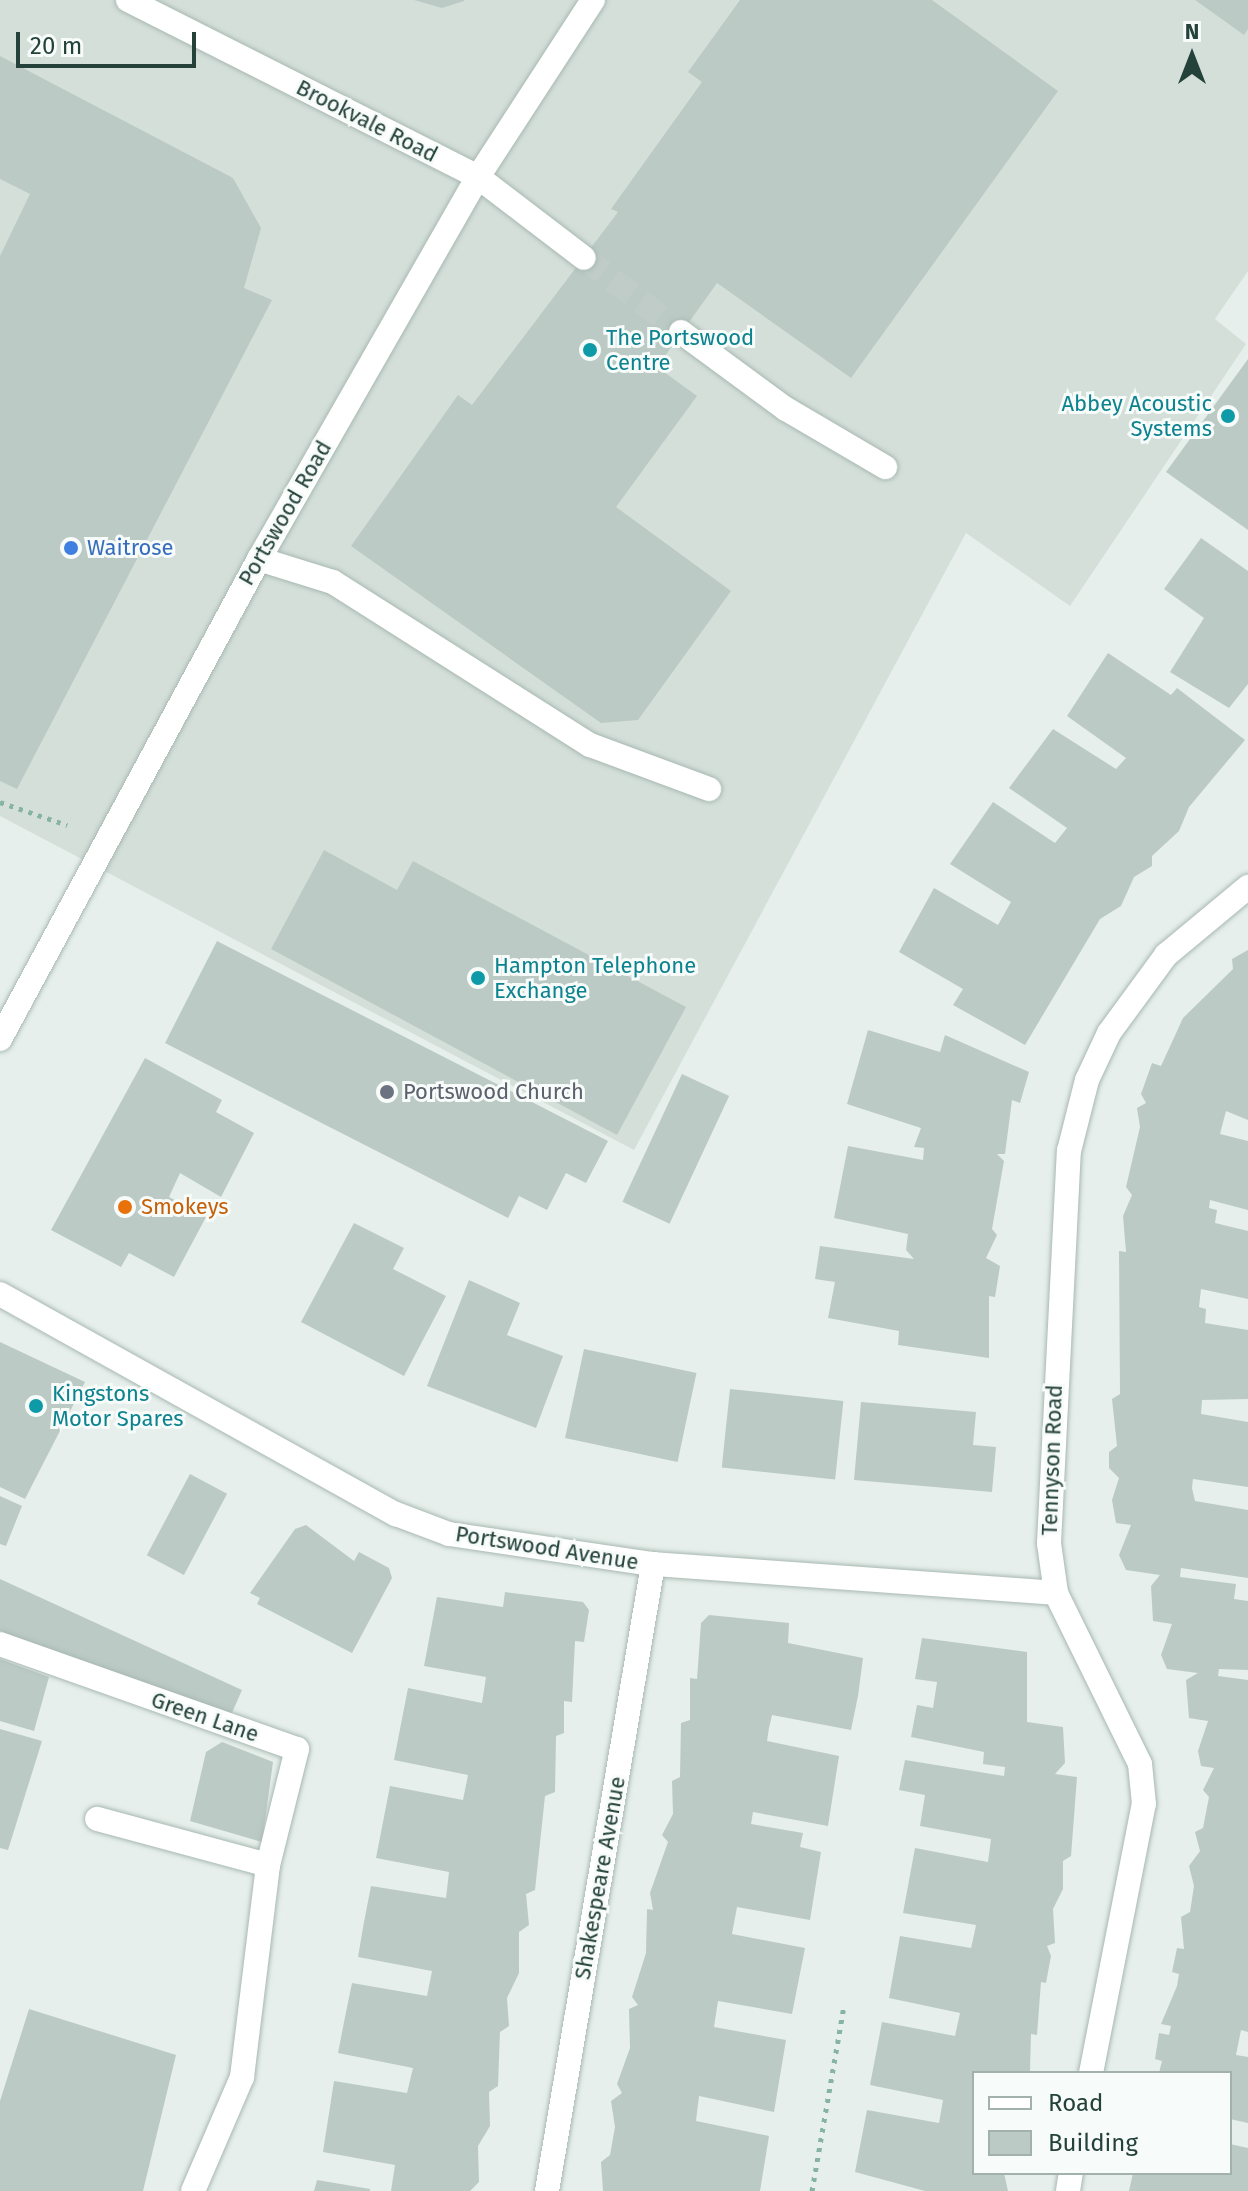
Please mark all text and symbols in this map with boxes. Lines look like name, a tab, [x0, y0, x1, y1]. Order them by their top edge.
scale bar	[20, 16, 200, 66]
north arrow	[1152, 16, 1232, 96]
text: N	[1185, 18, 1199, 45]
text: 20 m	[30, 32, 82, 60]
street label: Brookvale Road	[292, 74, 442, 168]
place label: The Portswood Centre	[606, 324, 754, 376]
marker: The Portswood Centre	[581, 341, 599, 359]
place label: Abbey Acoustic Systems	[1061, 390, 1212, 442]
marker: Abbey Acoustic Systems	[1219, 407, 1237, 425]
street label: Portswood Road	[233, 436, 337, 590]
place label: Waitrose	[87, 535, 174, 561]
marker: Waitrose	[62, 539, 80, 557]
place label: Hampton Telephone Exchange	[494, 952, 696, 1004]
marker: Hampton Telephone Exchange	[469, 969, 487, 987]
place label: Portswood Church	[403, 1079, 584, 1105]
marker: Portswood Church	[378, 1083, 396, 1101]
place label: Smokeys	[141, 1194, 229, 1220]
marker: Smokeys	[116, 1198, 134, 1216]
place label: Kingstons Motor Spares	[52, 1380, 184, 1432]
street label: Tennyson Road	[1036, 1384, 1068, 1536]
marker: Kingstons Motor Spares	[27, 1397, 45, 1415]
street label: Portswood Avenue	[454, 1520, 640, 1576]
street label: Green Lane	[148, 1686, 262, 1748]
street label: Shakespeare Avenue	[569, 1774, 631, 1982]
legend	[972, 2071, 1232, 2175]
text: Road	[1048, 2089, 1103, 2117]
text: Building	[1048, 2129, 1138, 2157]

